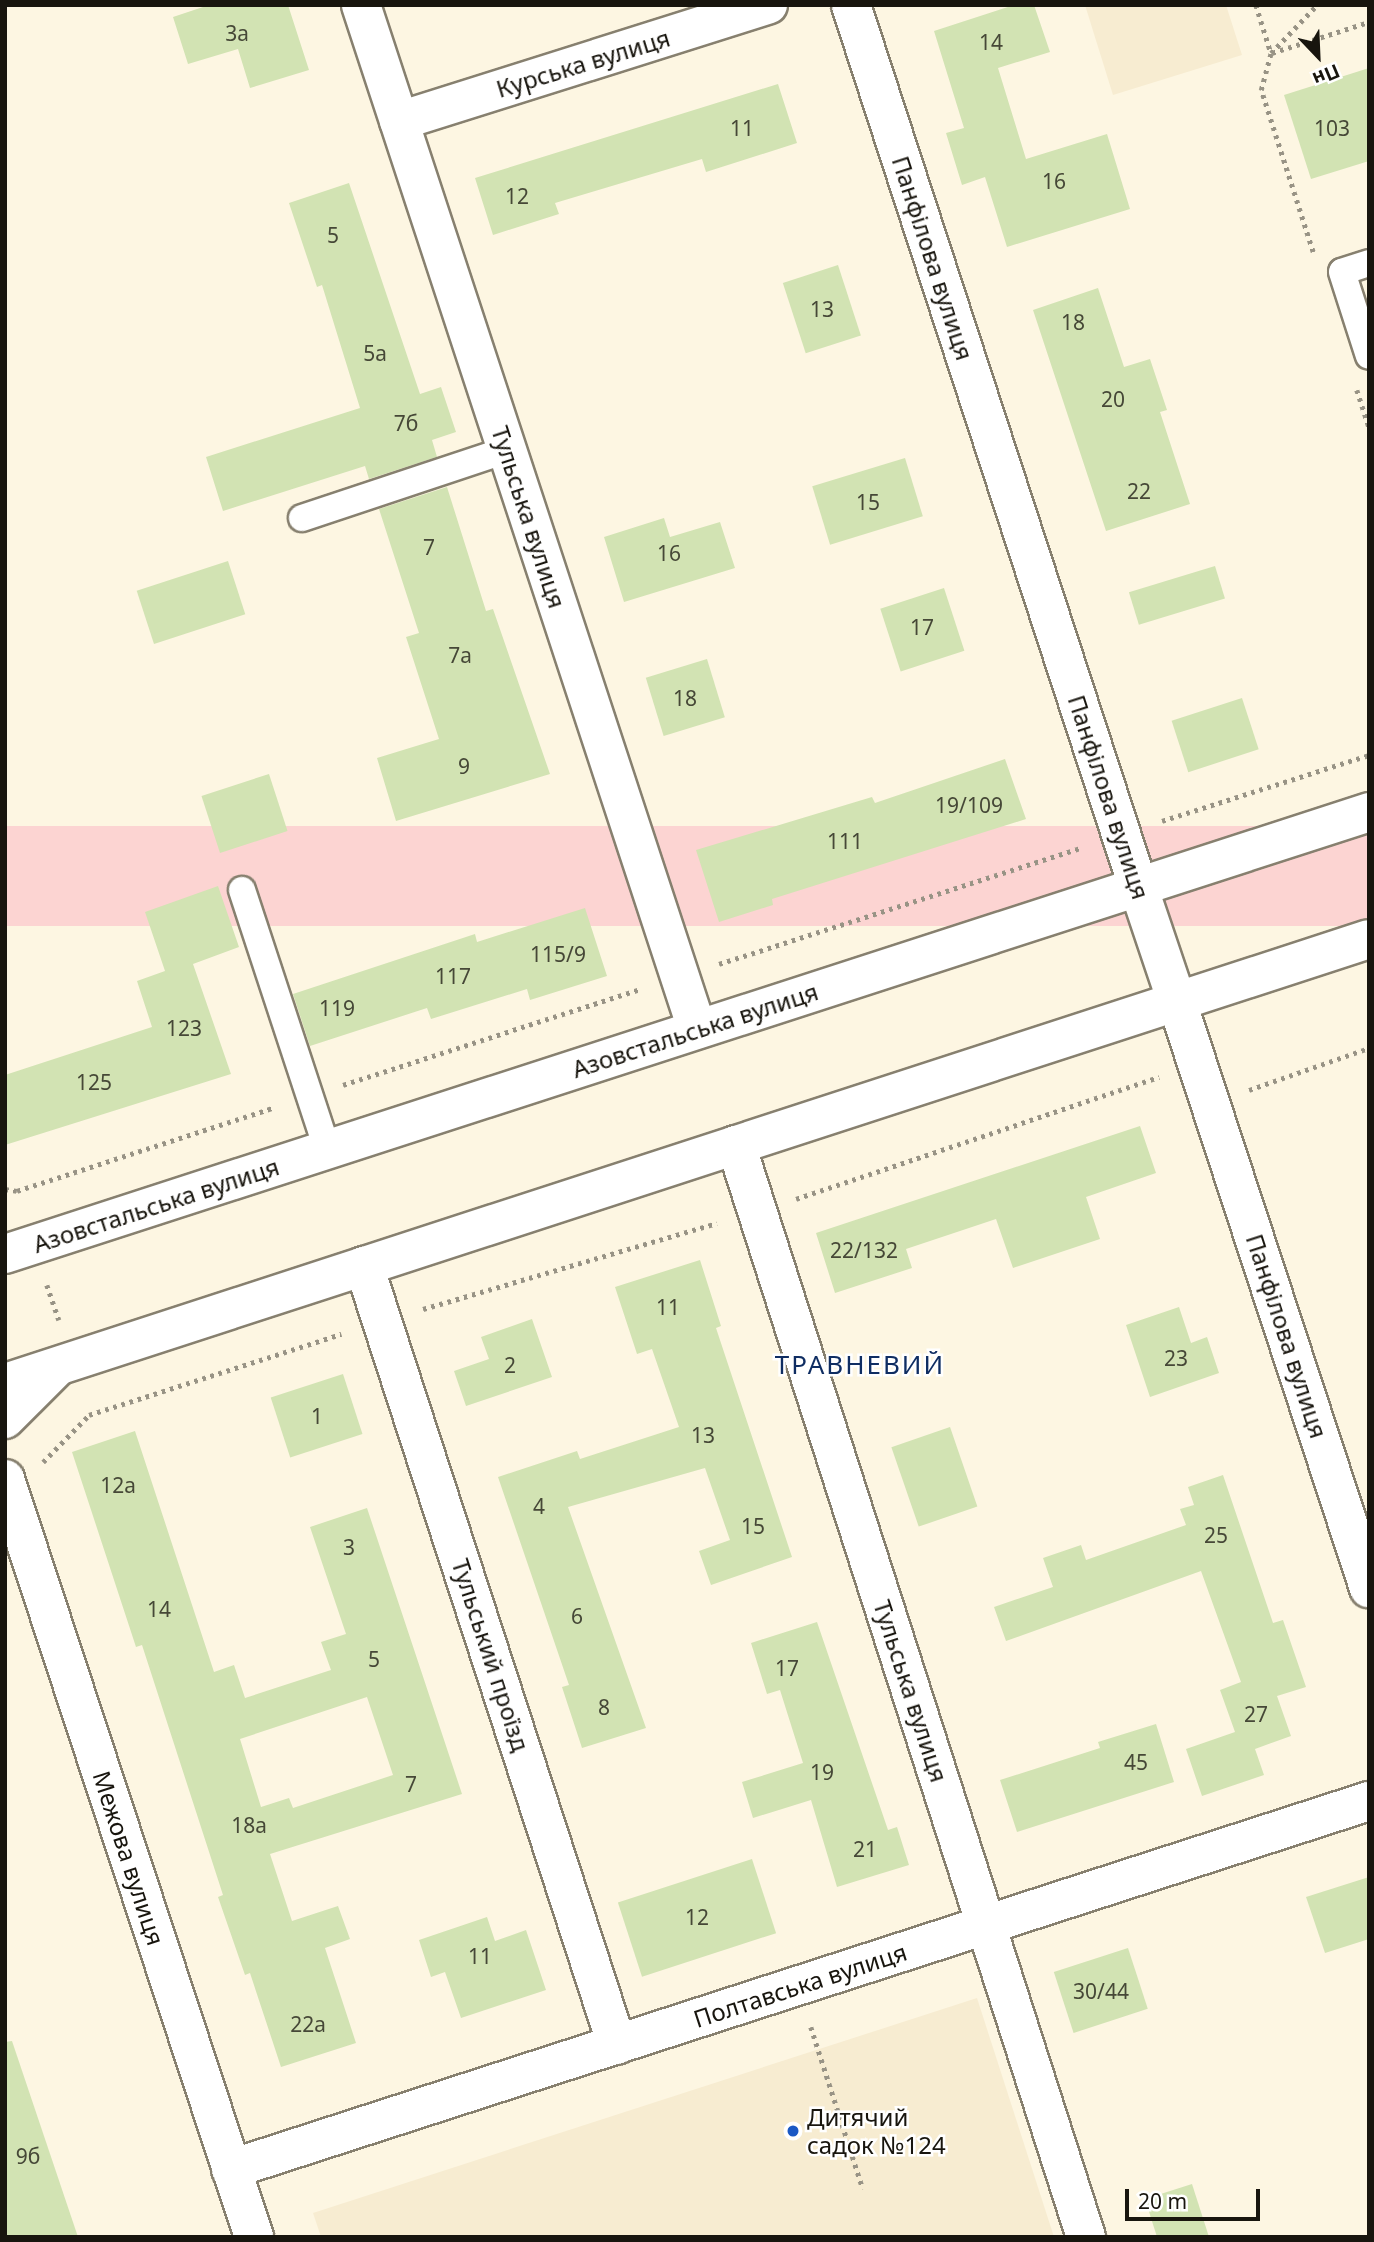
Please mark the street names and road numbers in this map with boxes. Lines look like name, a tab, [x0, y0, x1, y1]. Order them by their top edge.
street label: Курська вулиця	[493, 23, 673, 103]
street label: Панфілова вулиця	[886, 152, 980, 364]
street label: Тульська вулиця	[486, 422, 572, 612]
street label: Панфілова вулиця	[1062, 691, 1156, 903]
street label: Азовстальська вулиця	[568, 977, 822, 1083]
street label: Азовстальська вулиця	[29, 1152, 283, 1258]
street label: Панфілова вулиця	[1240, 1230, 1334, 1442]
street label: Тульський проїзд	[446, 1555, 536, 1755]
street label: Тульська вулиця	[868, 1596, 954, 1786]
street label: Межова вулиця	[87, 1767, 171, 1949]
street label: Полтавська вулиця	[690, 1937, 910, 2033]

